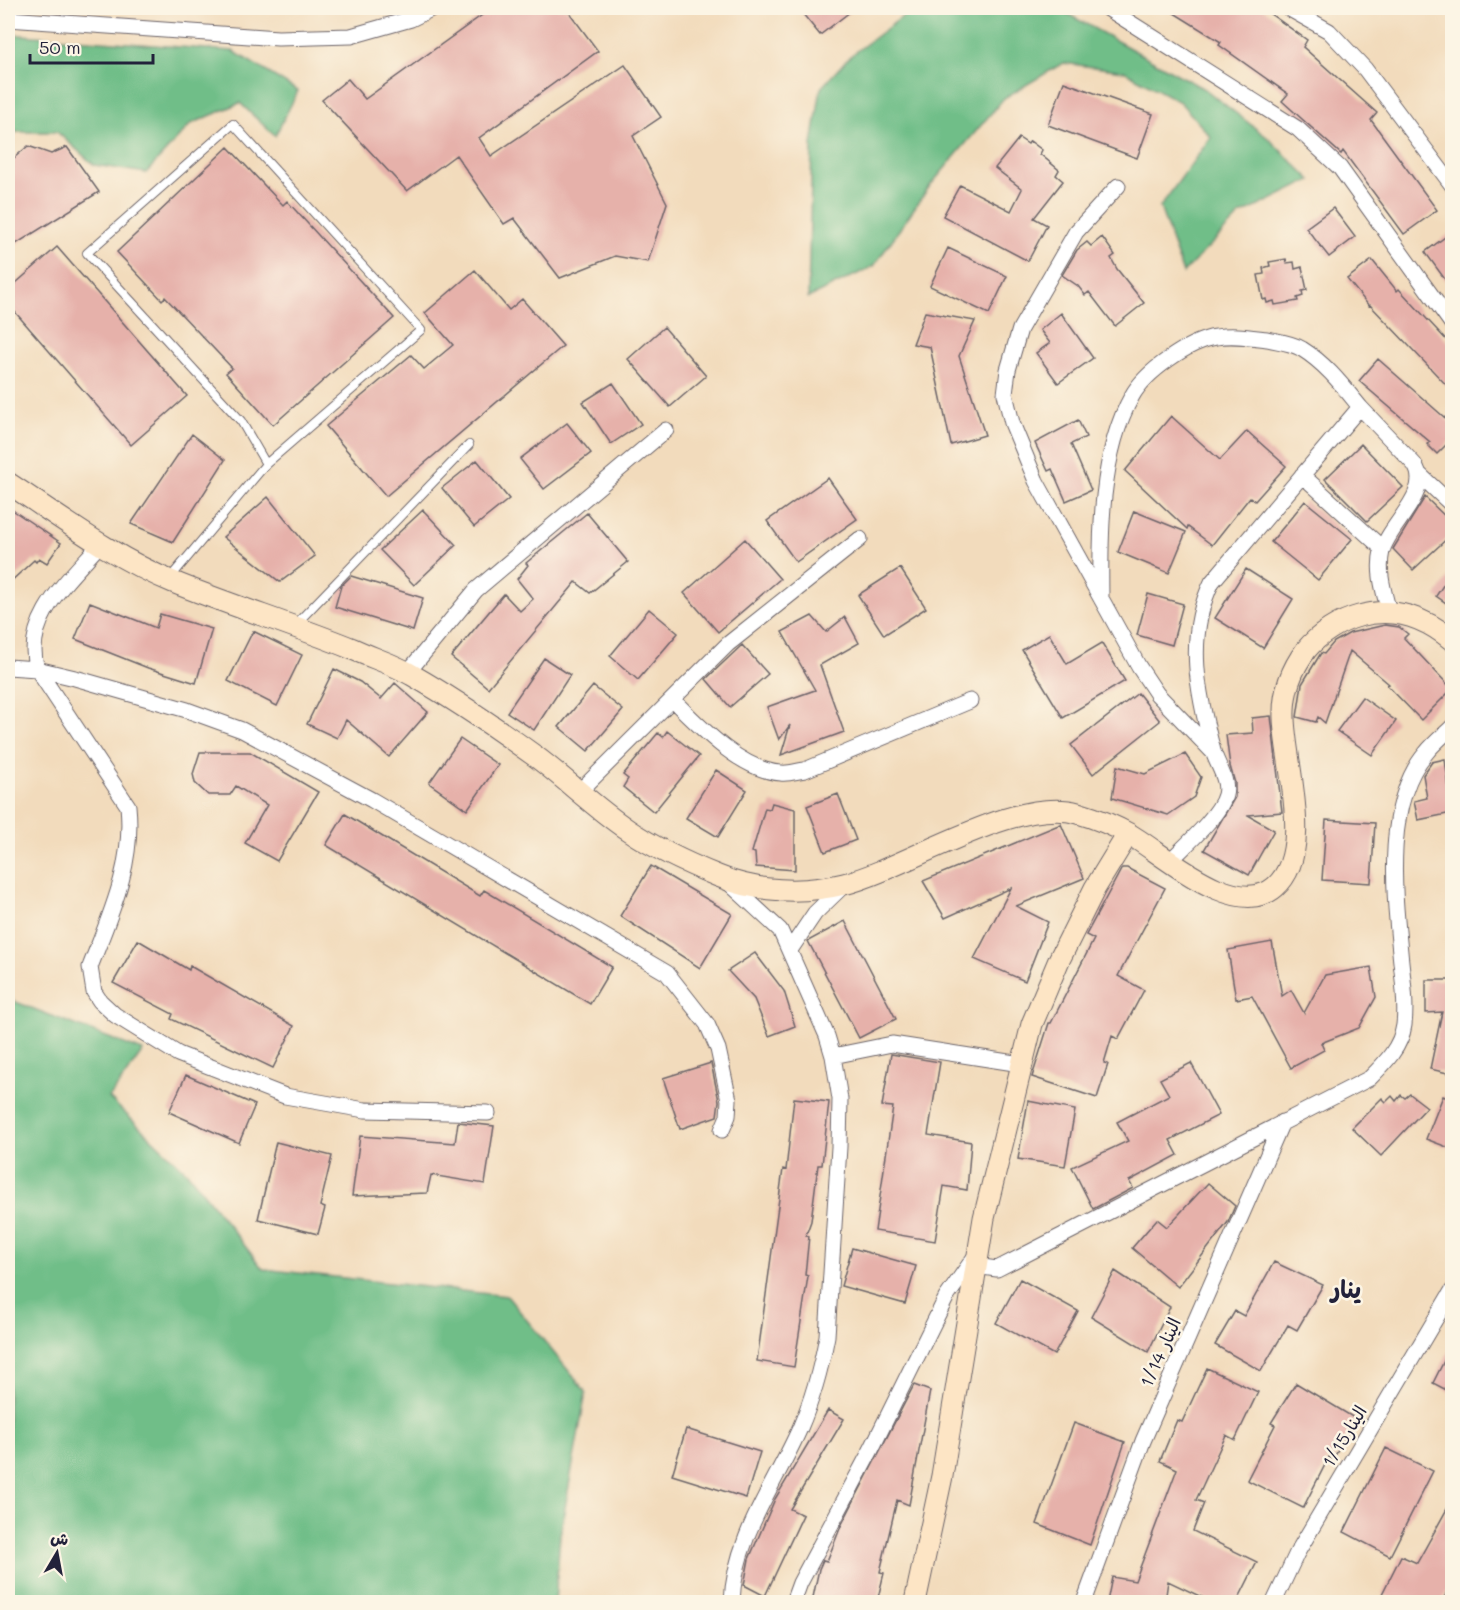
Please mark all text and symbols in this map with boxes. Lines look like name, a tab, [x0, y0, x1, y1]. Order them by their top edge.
scale bar	[30, 27, 153, 65]
text: 50 m	[39, 35, 81, 59]
district label: ينار	[1329, 1273, 1361, 1304]
street label: الينار 1/14	[1134, 1313, 1186, 1391]
street label: الينار1/15	[1316, 1401, 1372, 1471]
north arrow	[27, 1523, 87, 1583]
text: ش	[49, 1526, 70, 1550]

